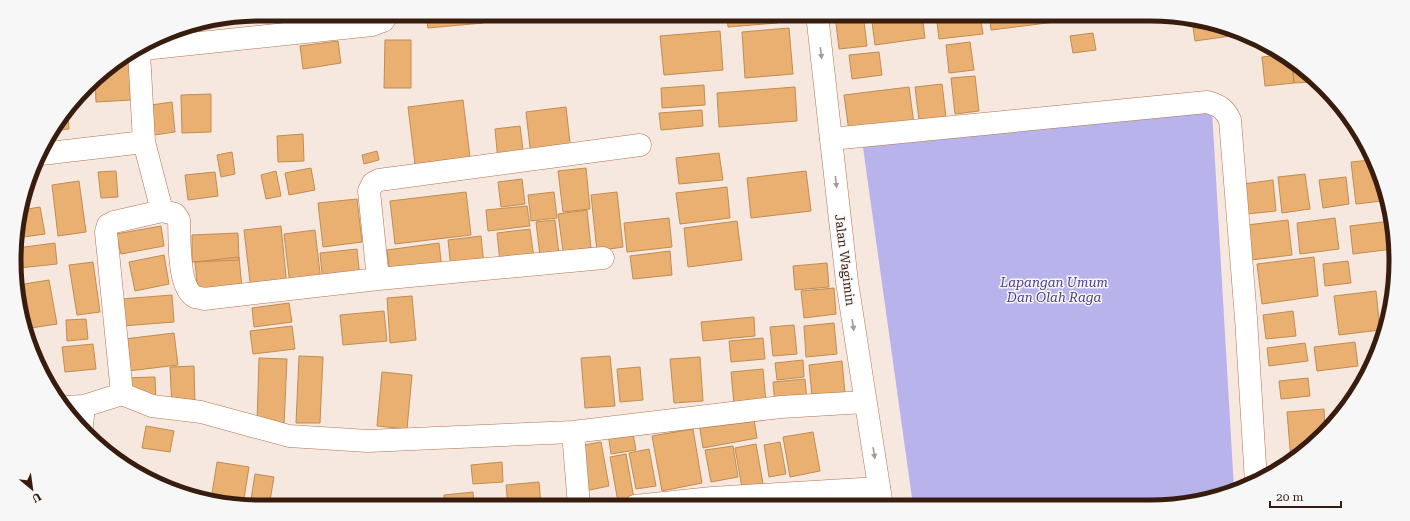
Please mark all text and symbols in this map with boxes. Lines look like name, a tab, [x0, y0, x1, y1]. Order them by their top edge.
one-way arrow	[818, 47, 824, 59]
one-way arrow	[833, 176, 839, 188]
street label: Jalan Wagimin	[832, 213, 858, 307]
park label: Lapangan Umum Dan Olah Raga	[999, 275, 1108, 305]
one-way arrow	[850, 319, 856, 331]
one-way arrow	[871, 447, 877, 459]
north arrow	[12, 469, 52, 509]
scale bar	[1270, 483, 1341, 509]
text: U	[29, 490, 43, 505]
text: 20 m	[1276, 490, 1303, 504]

